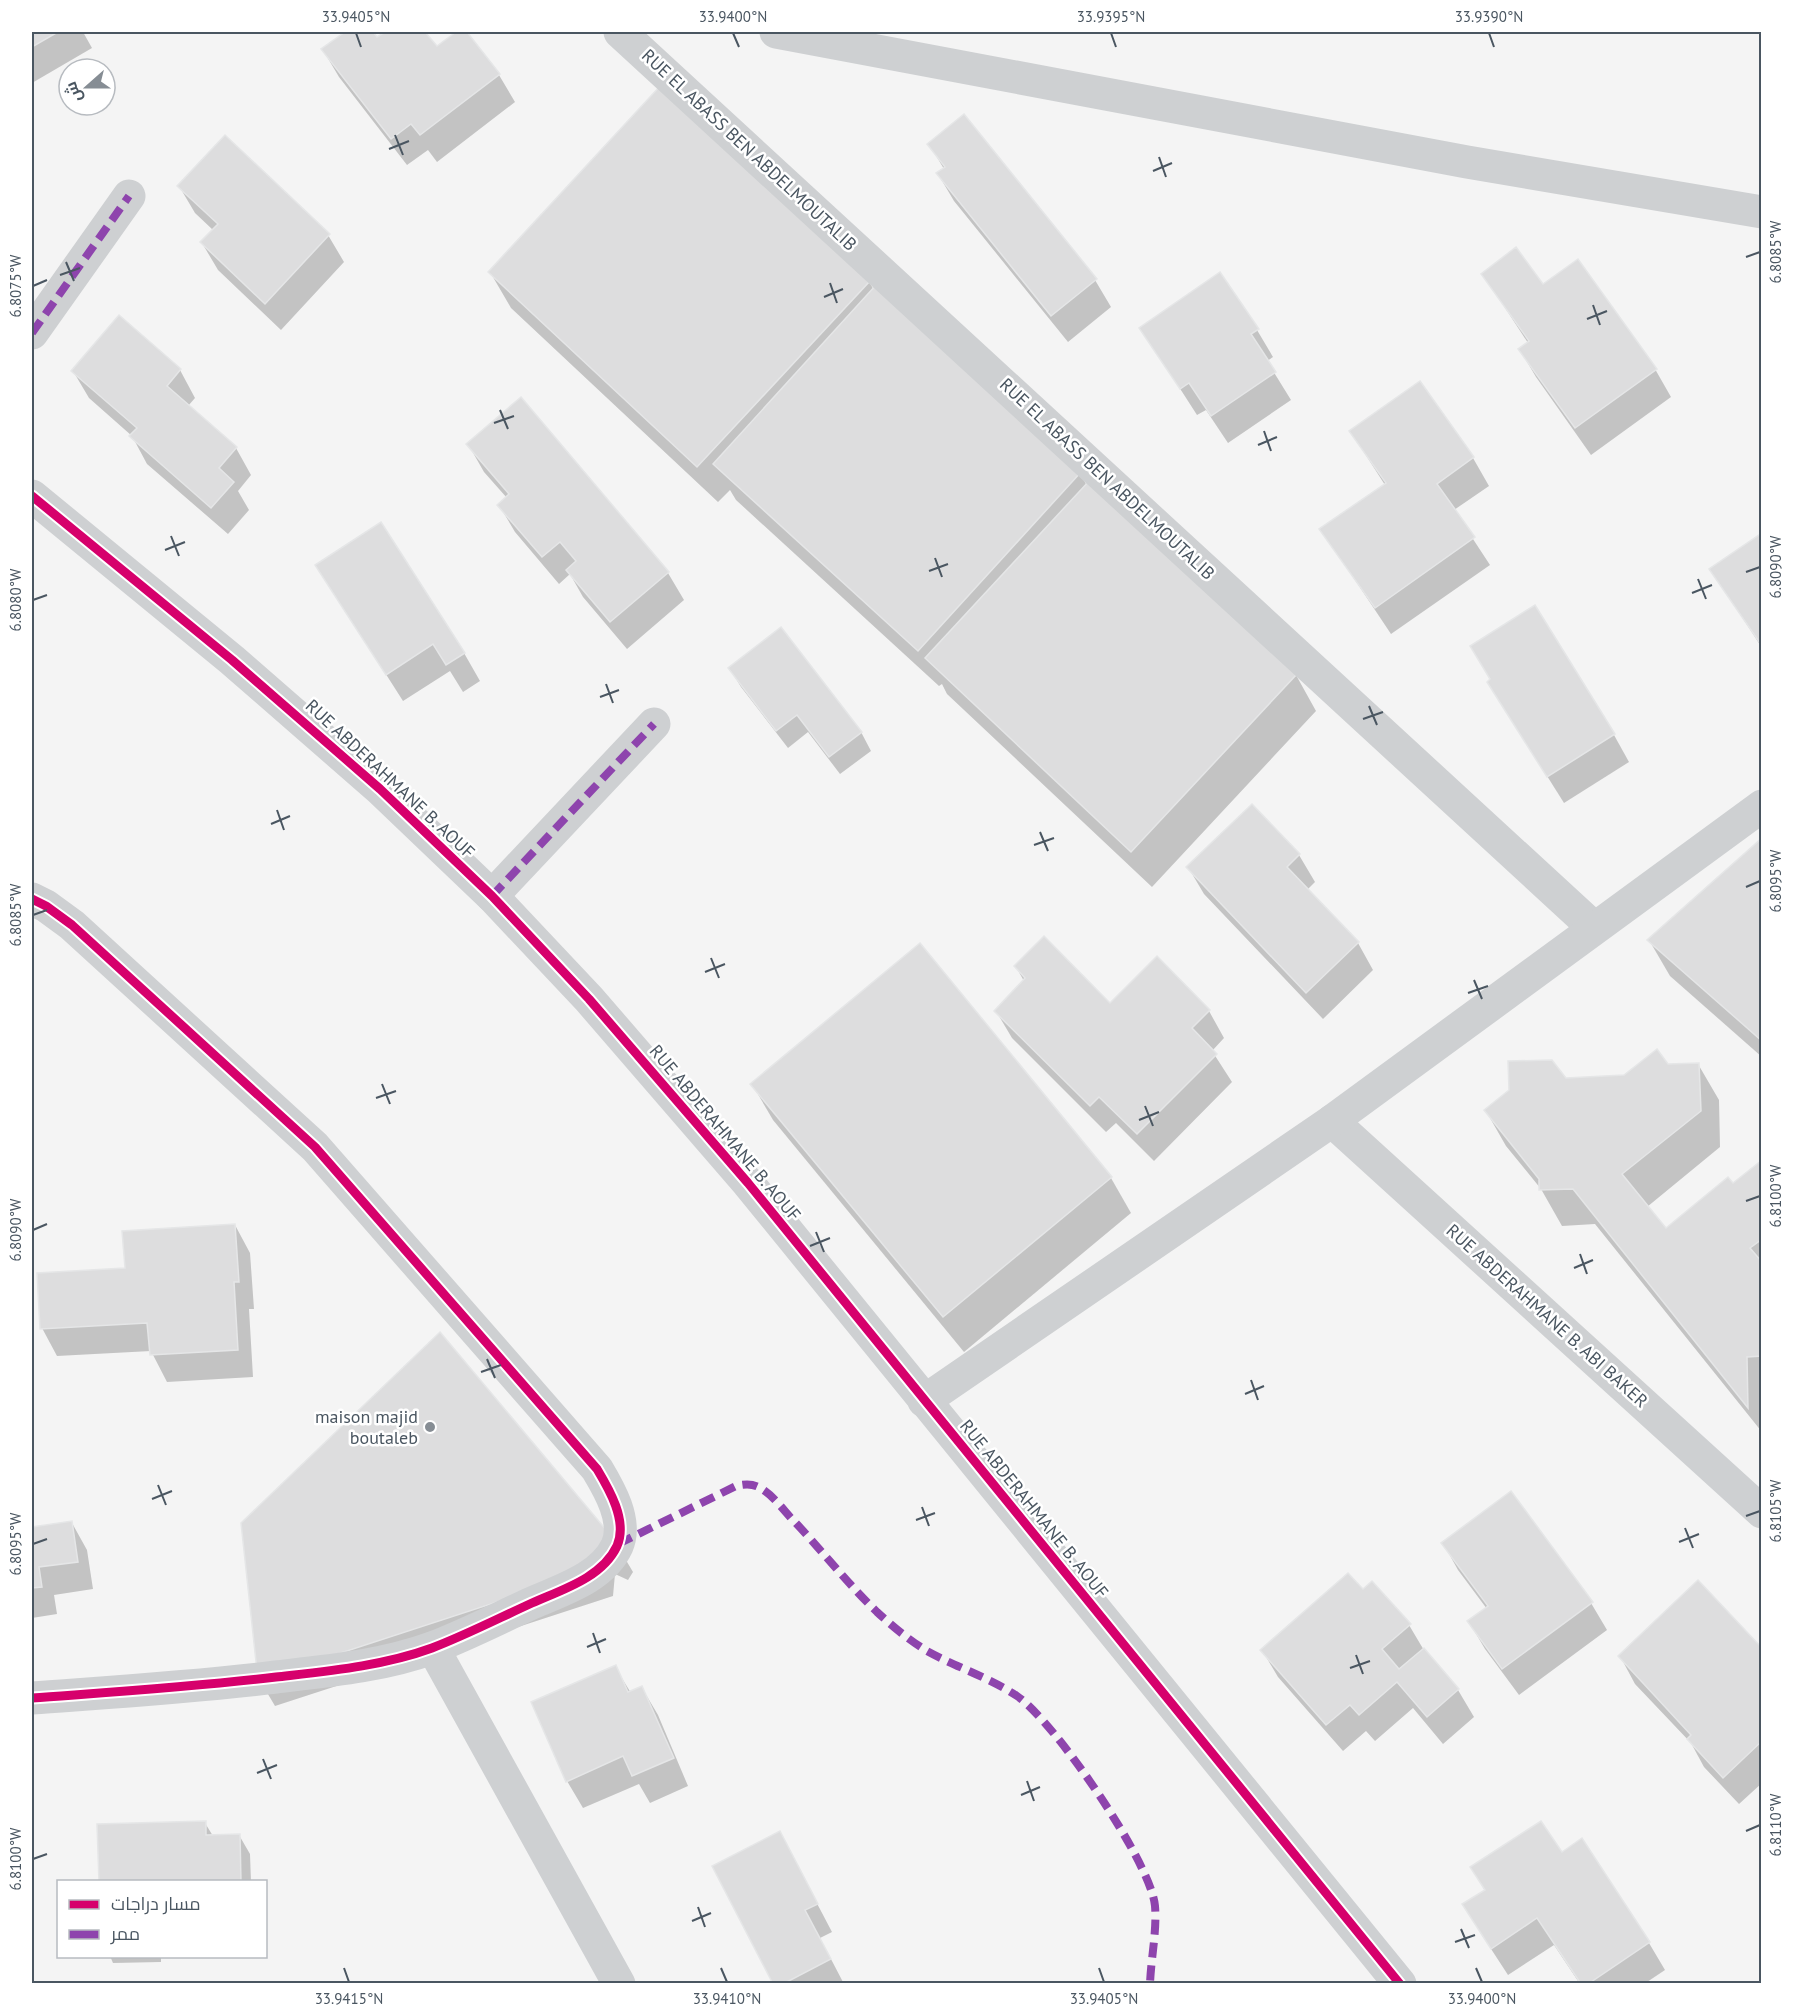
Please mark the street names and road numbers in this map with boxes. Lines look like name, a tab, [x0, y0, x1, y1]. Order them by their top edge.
street label: RUE EL ABASS BEN ABDELMOUTALIB	[637, 44, 862, 255]
street label: RUE EL ABASS BEN ABDELMOUTALIB	[995, 373, 1220, 584]
street label: RUE ABDERAHMANE B. AOUF	[301, 694, 480, 863]
street label: RUE ABDERAHMANE B. AOUF	[645, 1040, 806, 1226]
street label: RUE ABDERAHMANE B. ABI BAKER	[1442, 1219, 1653, 1413]
street label: RUE ABDERAHMANE B. AOUF	[955, 1415, 1114, 1603]

